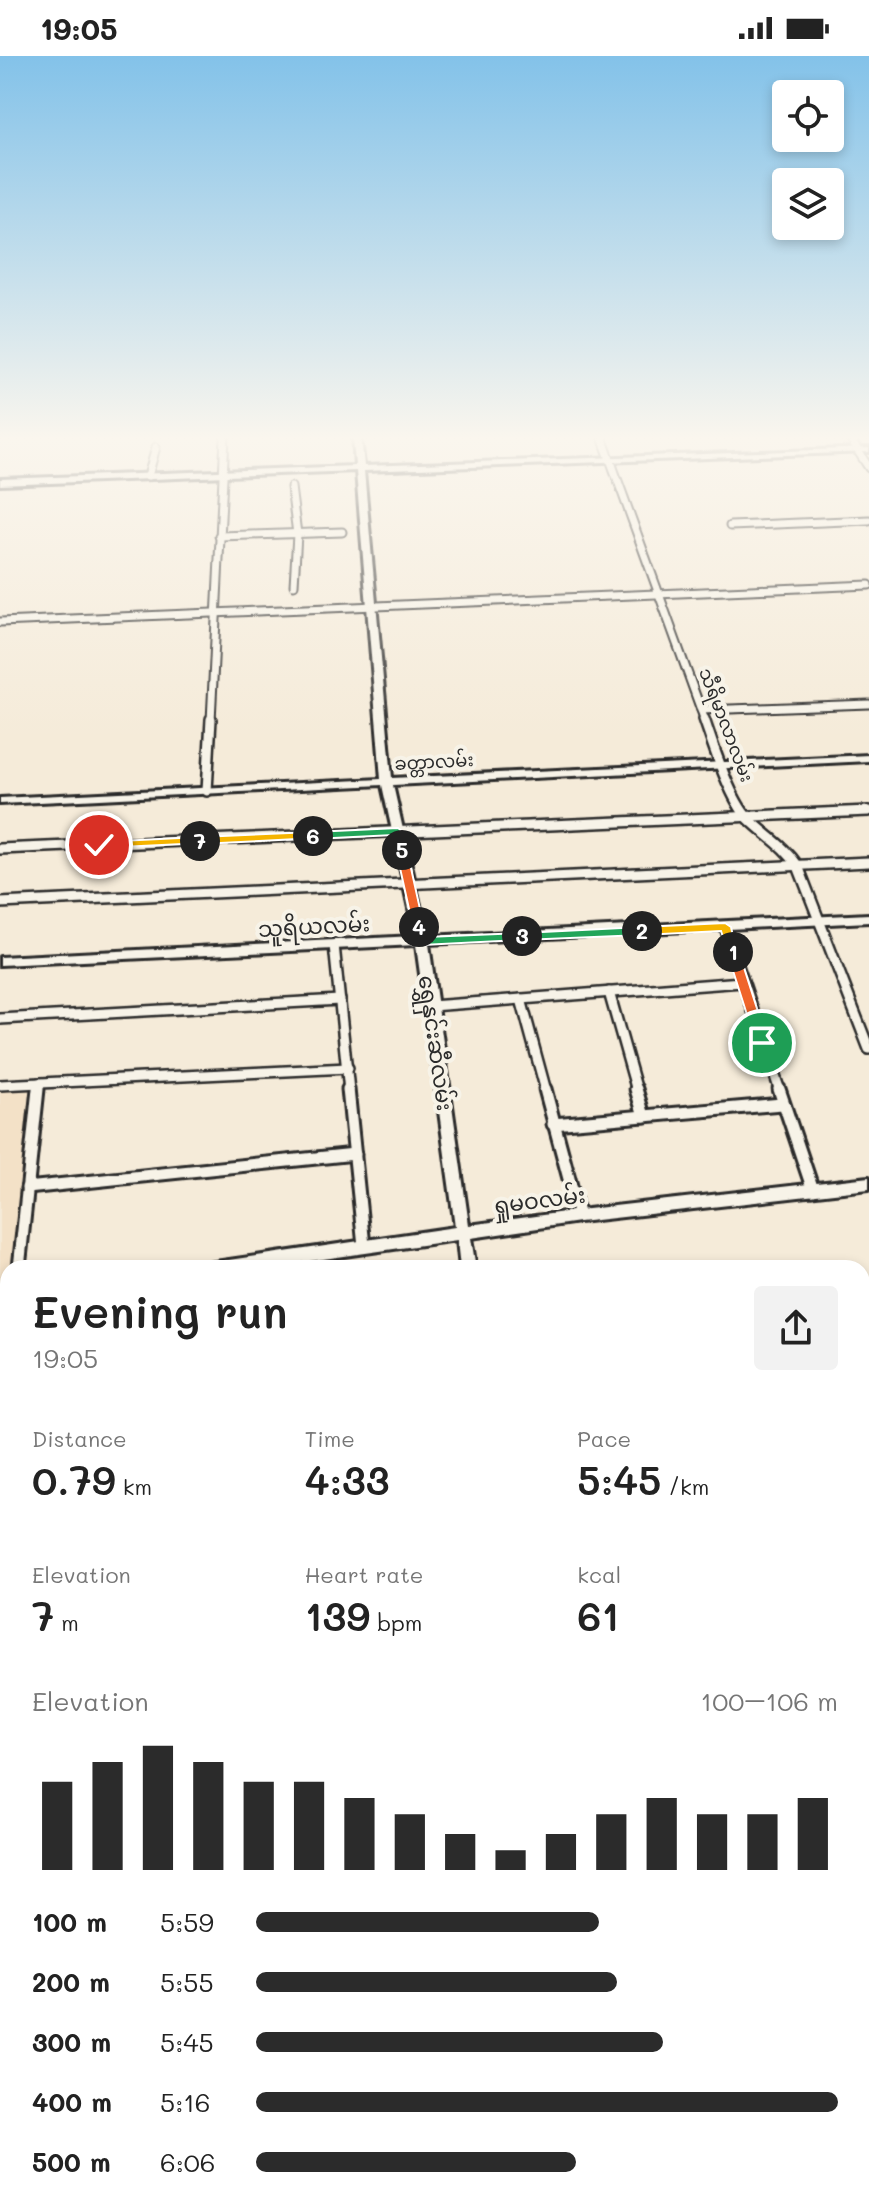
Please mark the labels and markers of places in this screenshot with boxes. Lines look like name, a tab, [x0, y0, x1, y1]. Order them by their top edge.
pin	[65, 811, 133, 879]
pin: 6	[293, 816, 333, 856]
pin: 7	[180, 821, 220, 861]
pin: 5	[382, 830, 422, 870]
pin: 4	[399, 907, 439, 947]
pin: 2	[622, 911, 662, 951]
pin: 3	[502, 916, 542, 956]
pin: 1	[713, 932, 753, 972]
pin	[728, 1009, 796, 1077]

